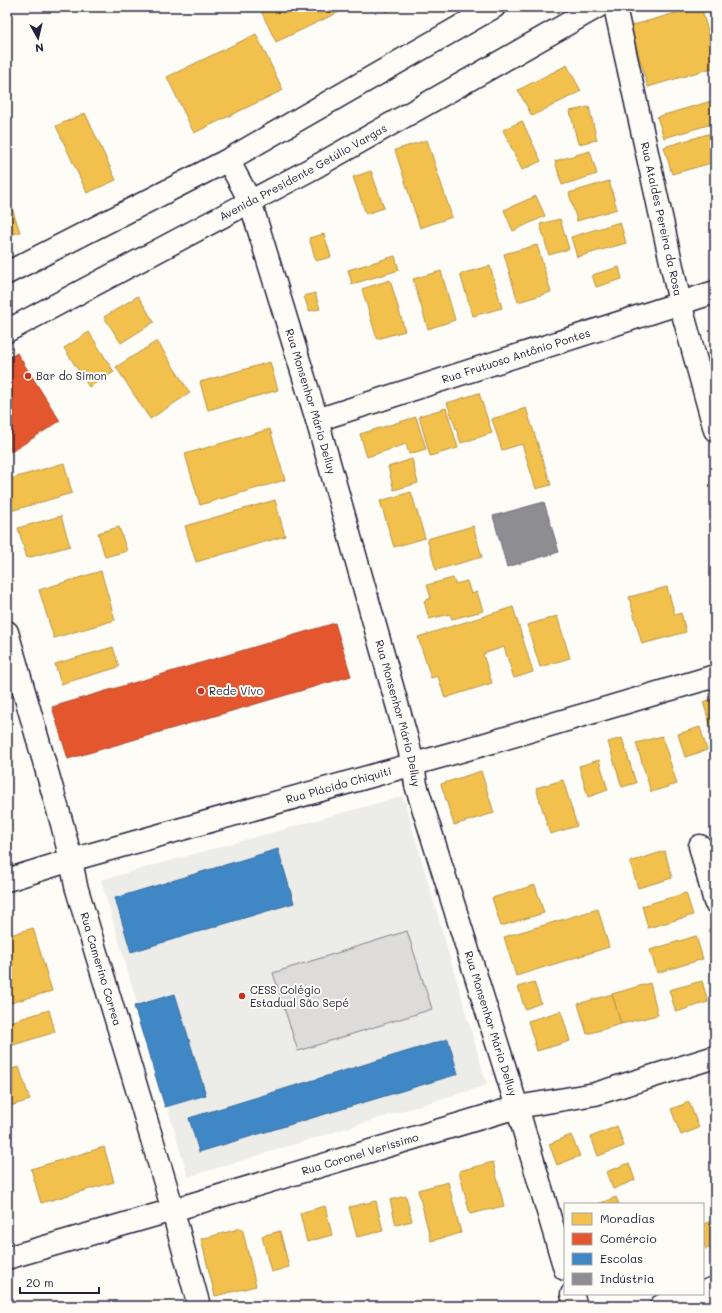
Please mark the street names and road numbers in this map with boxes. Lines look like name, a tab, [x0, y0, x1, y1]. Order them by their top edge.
street label: Avenida Presidente Getúlio Vargas	[216, 120, 389, 224]
street label: Rua Ataides Pereira da Rosa	[638, 140, 686, 297]
street label: Rua Frutuoso Antônio Pontes	[440, 325, 592, 386]
street label: Rua Monsenhor Mário Delluy	[282, 327, 340, 476]
street label: Rua Monsenhor Mário Delluy	[372, 638, 424, 788]
street label: Rua Plácido Chiquiti	[284, 763, 393, 807]
street label: Rua Camerino Correa	[77, 910, 126, 1028]
street label: Rua Monsenhor Mário Delluy	[462, 949, 521, 1098]
street label: Rua Coronel Veríssimo	[300, 1129, 421, 1178]

